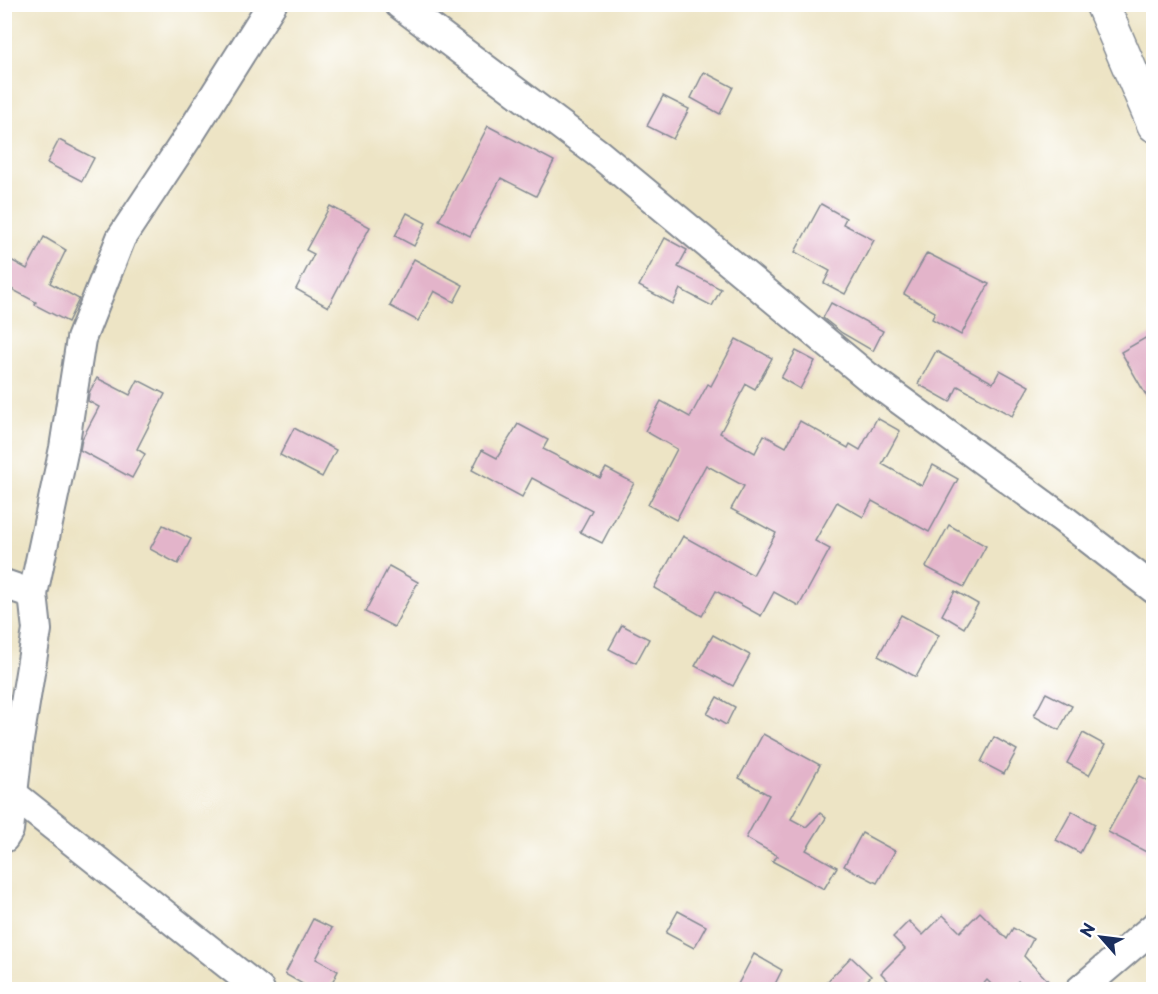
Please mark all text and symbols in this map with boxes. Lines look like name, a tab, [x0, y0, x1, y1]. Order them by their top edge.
north arrow	[1071, 907, 1131, 967]
text: N	[1073, 918, 1100, 941]

